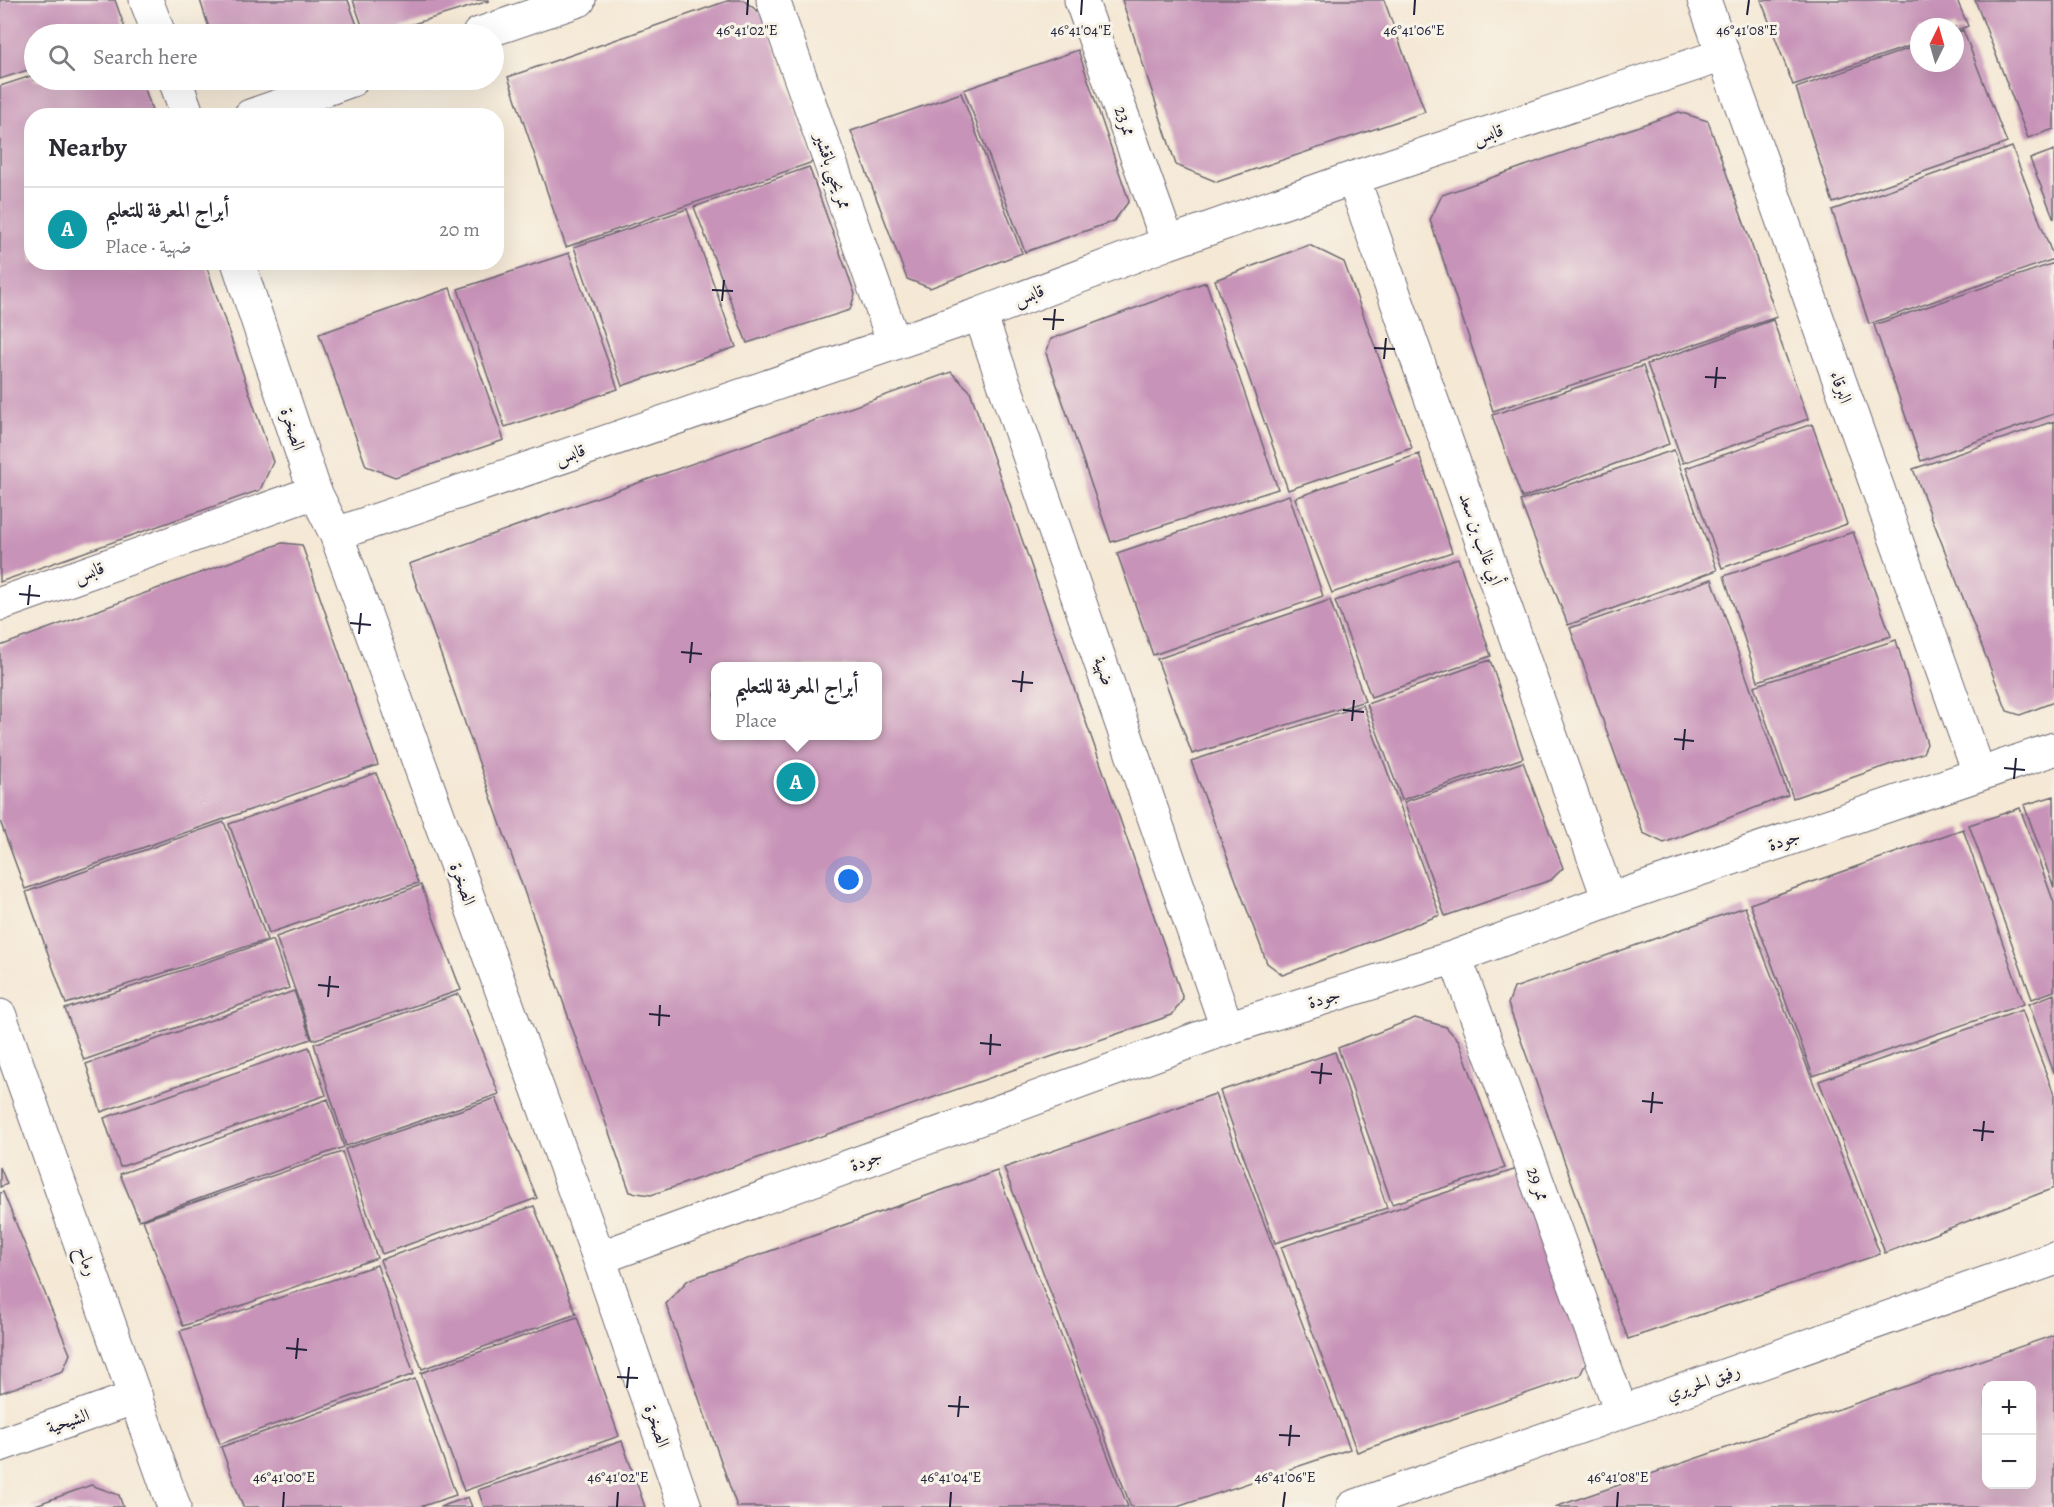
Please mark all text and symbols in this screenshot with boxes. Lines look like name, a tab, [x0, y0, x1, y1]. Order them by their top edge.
north arrow	[1910, 18, 1964, 72]
text: 46°41'02"E	[716, 20, 778, 40]
text: 46°41'04"E	[1051, 20, 1111, 40]
text: 46°41'06"E	[1383, 20, 1445, 40]
text: 46°41'08"E	[1716, 20, 1778, 40]
search box	[24, 24, 504, 90]
icon: search	[45, 41, 78, 74]
text: Search here	[93, 42, 198, 72]
street label: ممر23	[1109, 103, 1141, 139]
street label: قابس	[1470, 118, 1506, 150]
street label: ممر يحيى باقشير	[805, 128, 857, 213]
text: Nearby	[48, 130, 127, 165]
text: أبراج المعرفة للتعليم	[105, 195, 229, 225]
text: A	[61, 216, 74, 243]
text: 20 m	[439, 216, 480, 243]
text: Place · ضهية	[105, 233, 192, 260]
street label: قابس	[1010, 278, 1048, 312]
street label: البرقاء	[1824, 367, 1858, 407]
street label: الصخرة	[275, 404, 311, 454]
street label: قابس	[552, 438, 588, 470]
street label: أبي غالب بن سعد	[1450, 489, 1510, 590]
street label: قابس	[70, 555, 108, 589]
street label: ضهية	[1088, 653, 1120, 689]
popup	[711, 662, 882, 740]
text: أبراج المعرفة للتعليم	[734, 671, 859, 701]
text: Place	[734, 707, 777, 734]
pin: A	[776, 760, 816, 804]
street label: جودة	[1765, 823, 1803, 857]
street label: الصخرة	[444, 859, 482, 909]
your location	[834, 865, 863, 894]
street label: جودة	[1305, 982, 1343, 1014]
street label: جودة	[847, 1143, 885, 1177]
street label: ممر 29	[1521, 1164, 1555, 1204]
street label: رماح	[67, 1243, 103, 1281]
street label: رفيق الحريري	[1663, 1358, 1744, 1409]
map controls	[1982, 1381, 2036, 1489]
button: +	[1982, 1381, 2036, 1435]
street label: الصخرة	[639, 1401, 676, 1451]
street label: الشيحية	[43, 1402, 93, 1439]
button: −	[1982, 1435, 2036, 1489]
text: 46°41'00"E	[253, 1467, 315, 1487]
text: 46°41'02"E	[587, 1467, 649, 1487]
text: 46°41'04"E	[921, 1467, 981, 1487]
text: 46°41'06"E	[1254, 1467, 1316, 1487]
text: 46°41'08"E	[1587, 1467, 1649, 1487]

